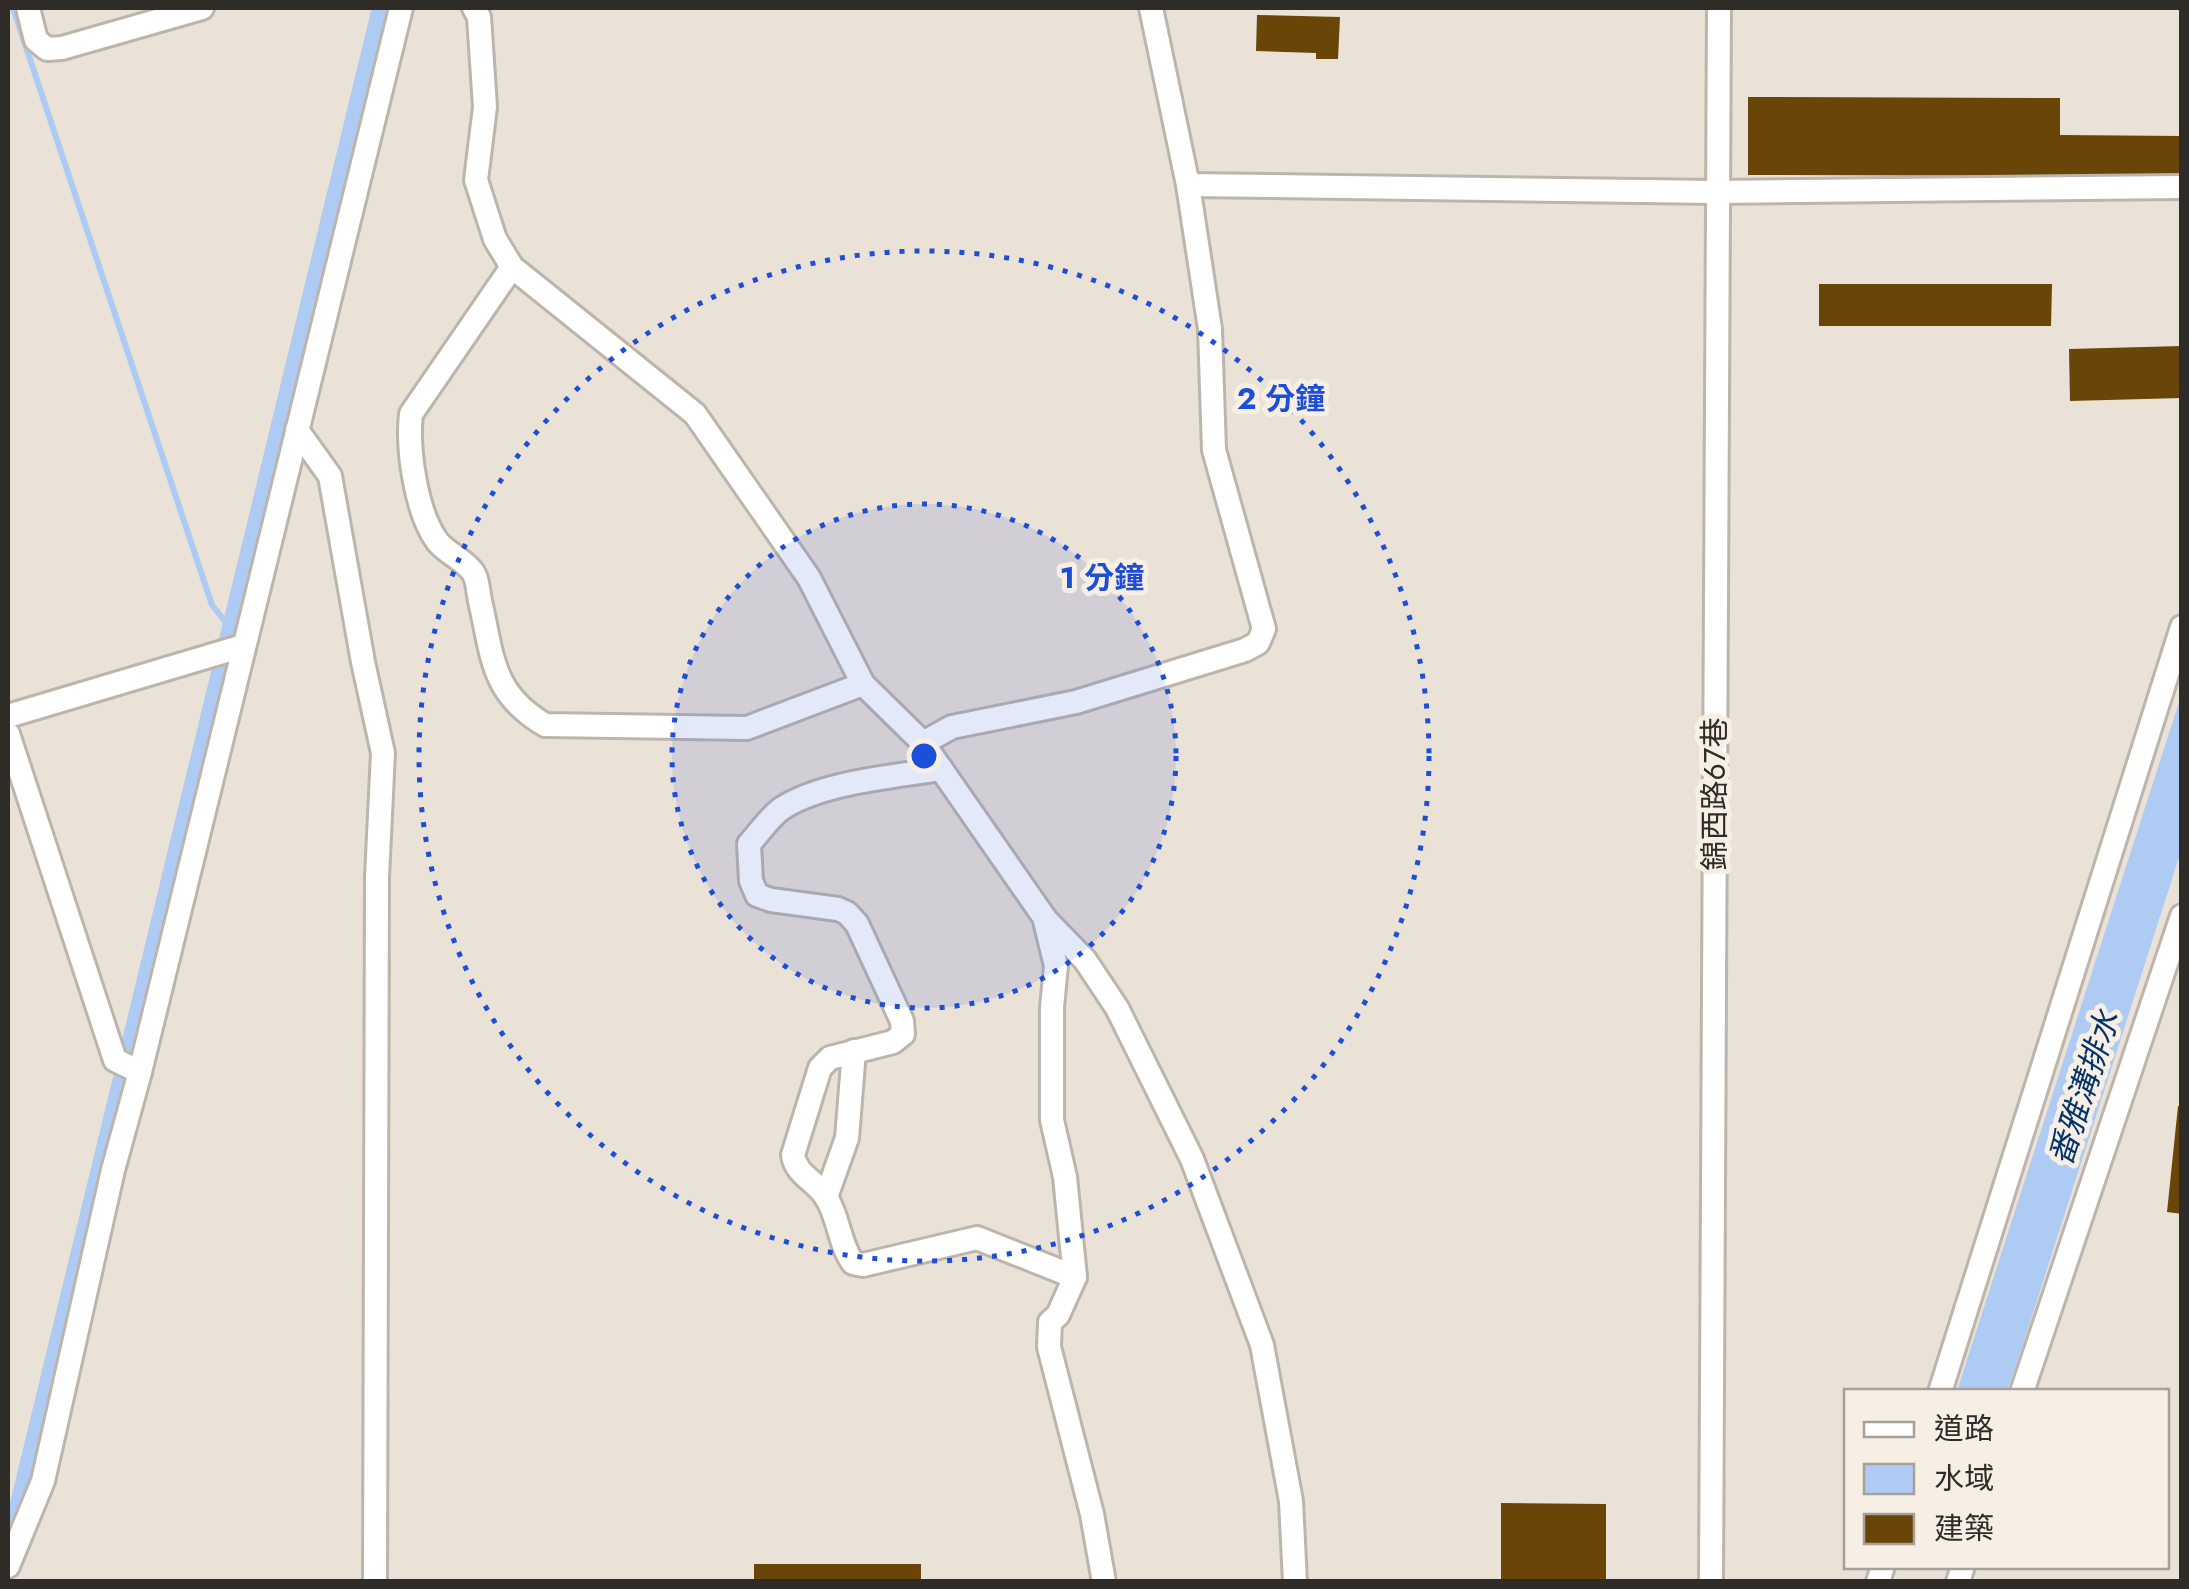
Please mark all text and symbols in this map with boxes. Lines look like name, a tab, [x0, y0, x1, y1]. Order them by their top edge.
text: 2 分鐘	[1237, 377, 1325, 420]
text: 1 分鐘	[1060, 556, 1144, 599]
street label: 錦西路67巷	[1693, 717, 1736, 871]
centre of rings	[906, 738, 942, 774]
water label: 番雅溝排水	[2037, 1003, 2131, 1171]
legend	[1844, 1389, 2169, 1569]
text: 道路	[1934, 1407, 1994, 1450]
text: 水域	[1934, 1457, 1994, 1500]
text: 建築	[1934, 1507, 1994, 1550]

